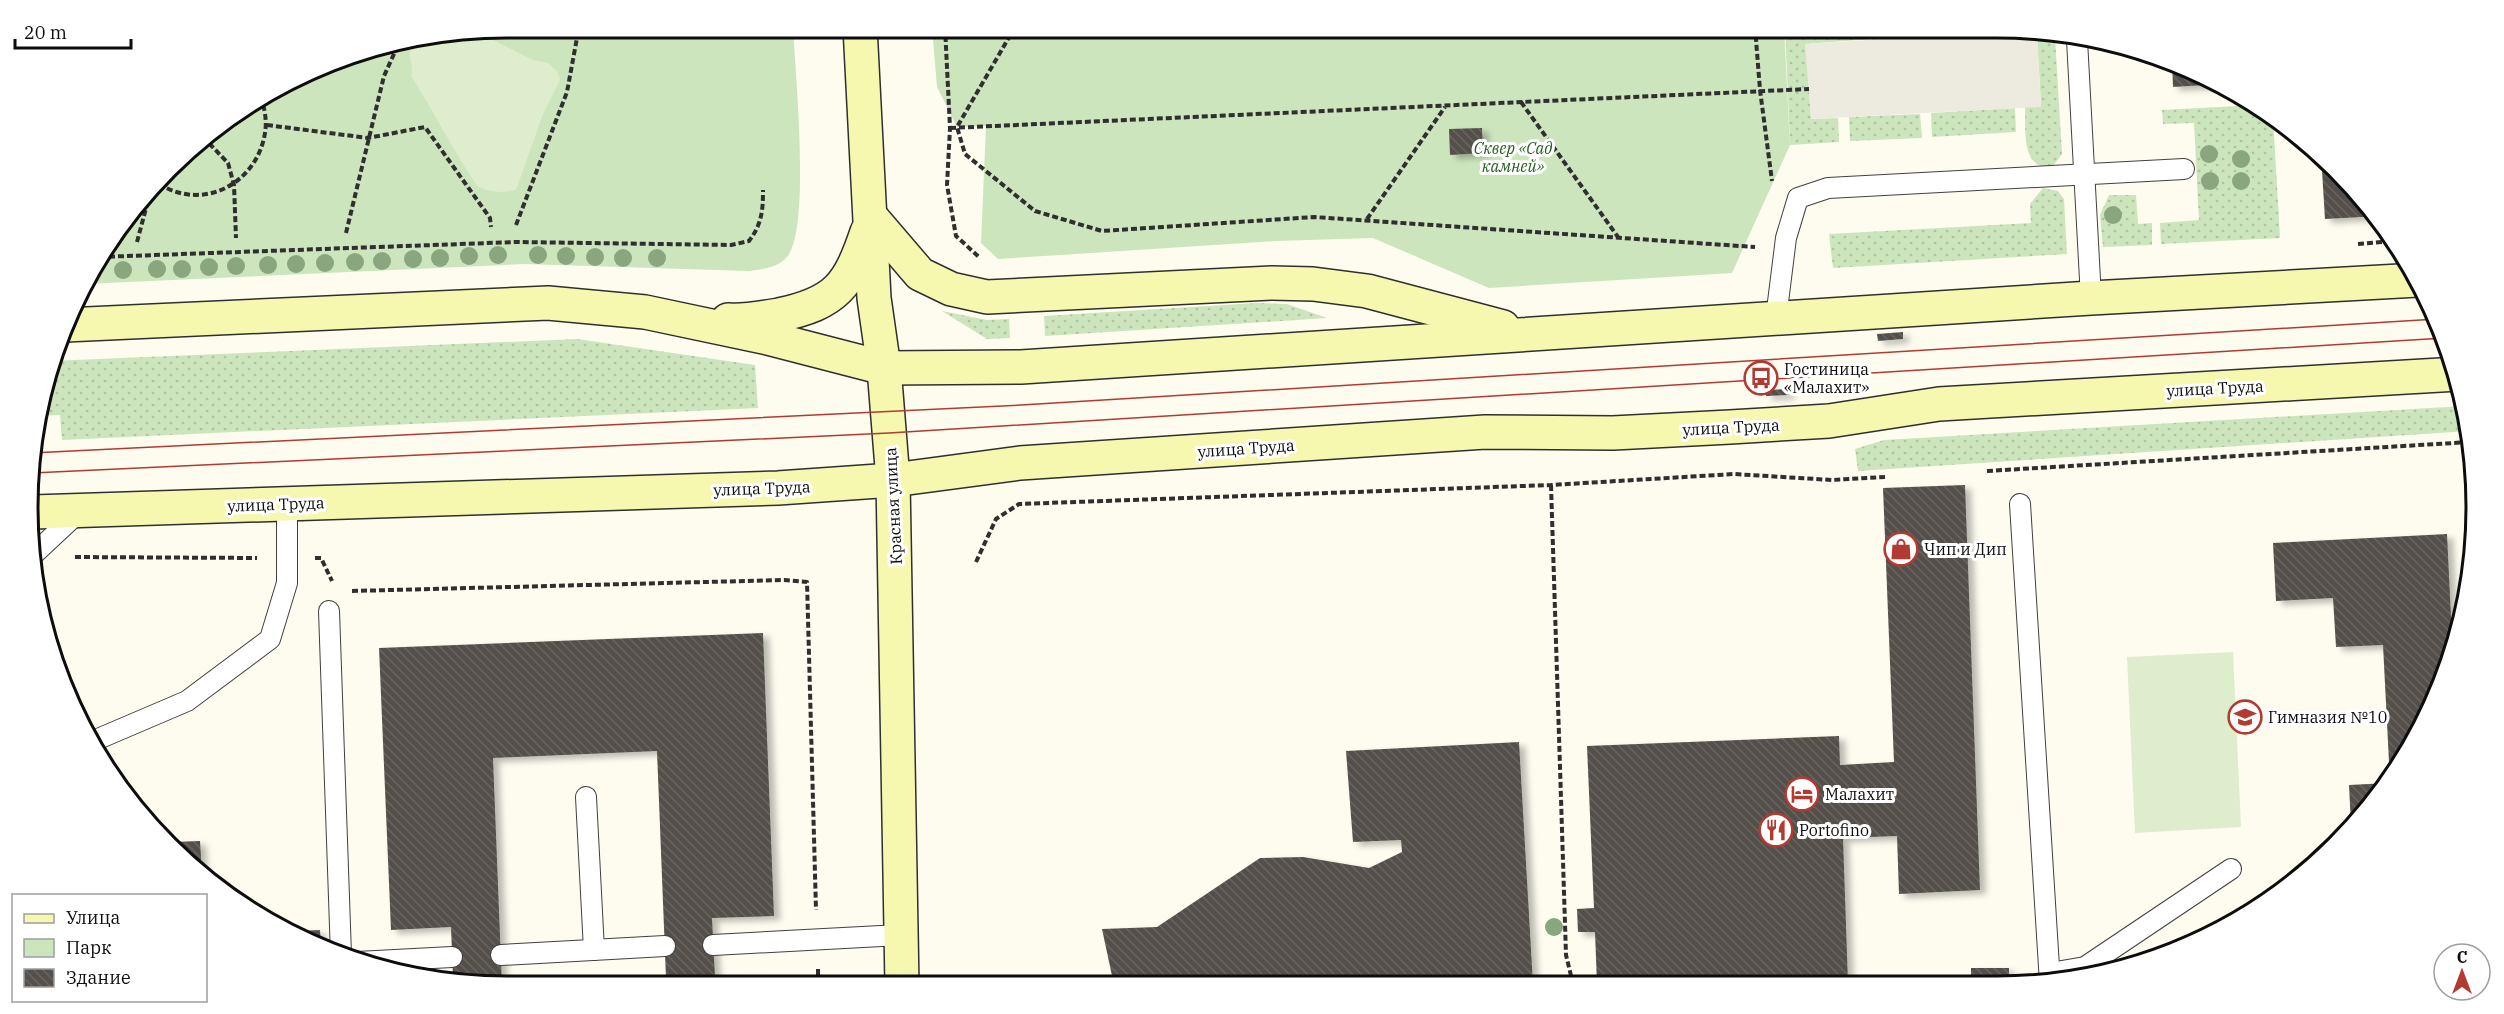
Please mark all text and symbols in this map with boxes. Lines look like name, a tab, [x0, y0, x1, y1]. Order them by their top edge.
scale bar	[15, 12, 130, 50]
text: 20 m	[24, 21, 67, 44]
park label: Сквер «Сад камней»	[1474, 138, 1552, 176]
place label: Гостиница «Малахит»	[1784, 359, 1870, 397]
bus stop icon: Гостиница «Малахит»	[1743, 360, 1779, 396]
street label: улица Труда	[2166, 375, 2264, 401]
street label: улица Труда	[1682, 414, 1780, 440]
street label: улица Труда	[1197, 435, 1295, 461]
street label: Красная улица	[880, 447, 906, 565]
street label: улица Труда	[713, 476, 811, 500]
street label: улица Труда	[227, 492, 325, 516]
shop icon: Чип и Дип	[1883, 531, 1919, 567]
place label: Чип и Дип	[1924, 539, 2007, 559]
school or university icon: Гимназия №10	[2227, 699, 2263, 735]
place label: Гимназия №10	[2268, 707, 2387, 727]
hotel icon: Малахит	[1784, 776, 1820, 812]
place label: Малахит	[1825, 784, 1894, 804]
restaurant icon: Portofino	[1758, 812, 1794, 848]
place label: Portofino	[1799, 820, 1869, 840]
legend	[12, 894, 207, 1002]
text: Улица	[66, 906, 121, 929]
text: Парк	[66, 936, 112, 959]
north arrow	[2432, 942, 2492, 1002]
text: С	[2457, 947, 2467, 967]
text: Здание	[66, 966, 131, 989]

